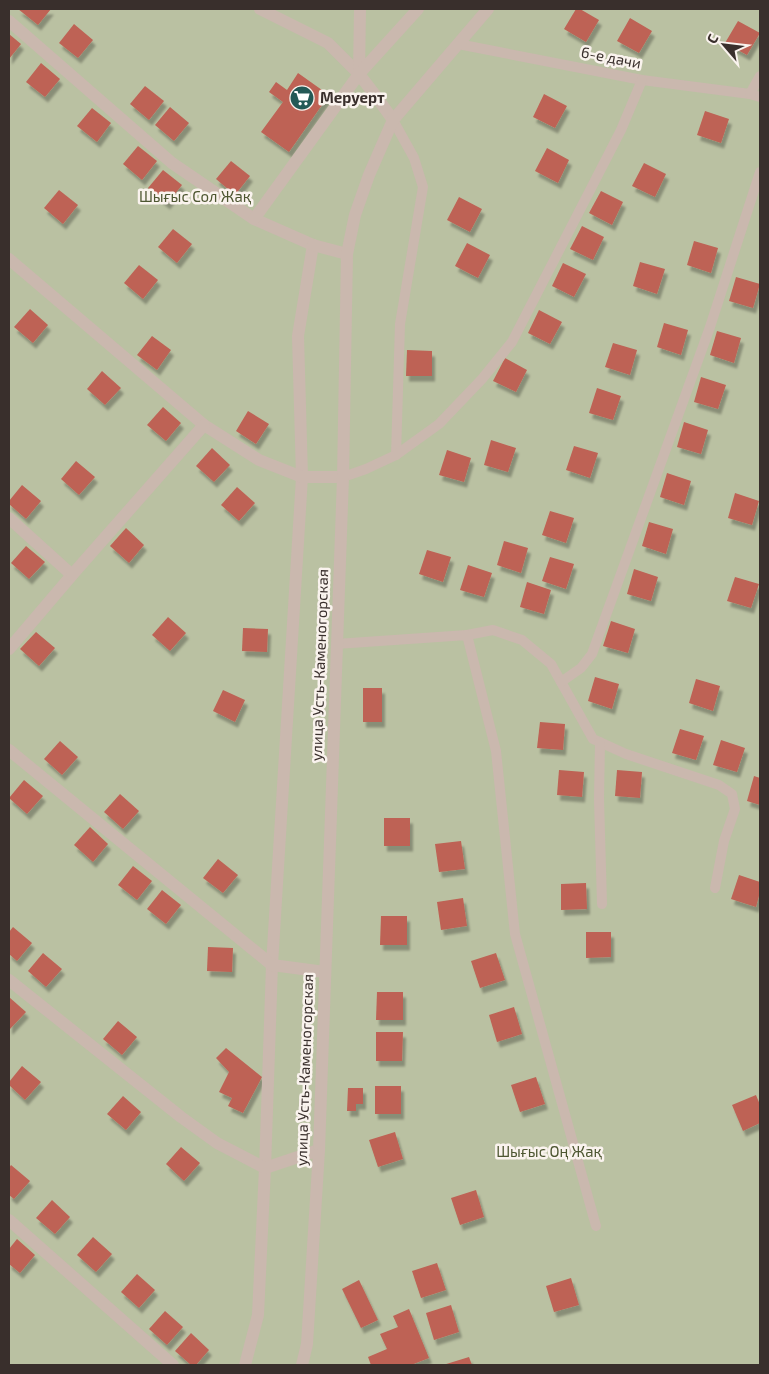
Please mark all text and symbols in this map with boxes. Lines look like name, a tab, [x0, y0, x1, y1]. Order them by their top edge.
north arrow	[699, 20, 749, 70]
text: С	[703, 31, 722, 46]
street label: 6-е дачи	[580, 42, 643, 72]
supermarket icon: Меруерт	[289, 85, 315, 111]
place label: Меруерт	[320, 88, 385, 106]
park label: Шығыс Сол Жақ	[139, 187, 252, 205]
street label: улица Усть-Каменогорская	[307, 569, 332, 761]
street label: улица Усть-Каменогорская	[292, 974, 317, 1166]
park label: Шығыс Оң Жақ	[496, 1142, 602, 1160]

